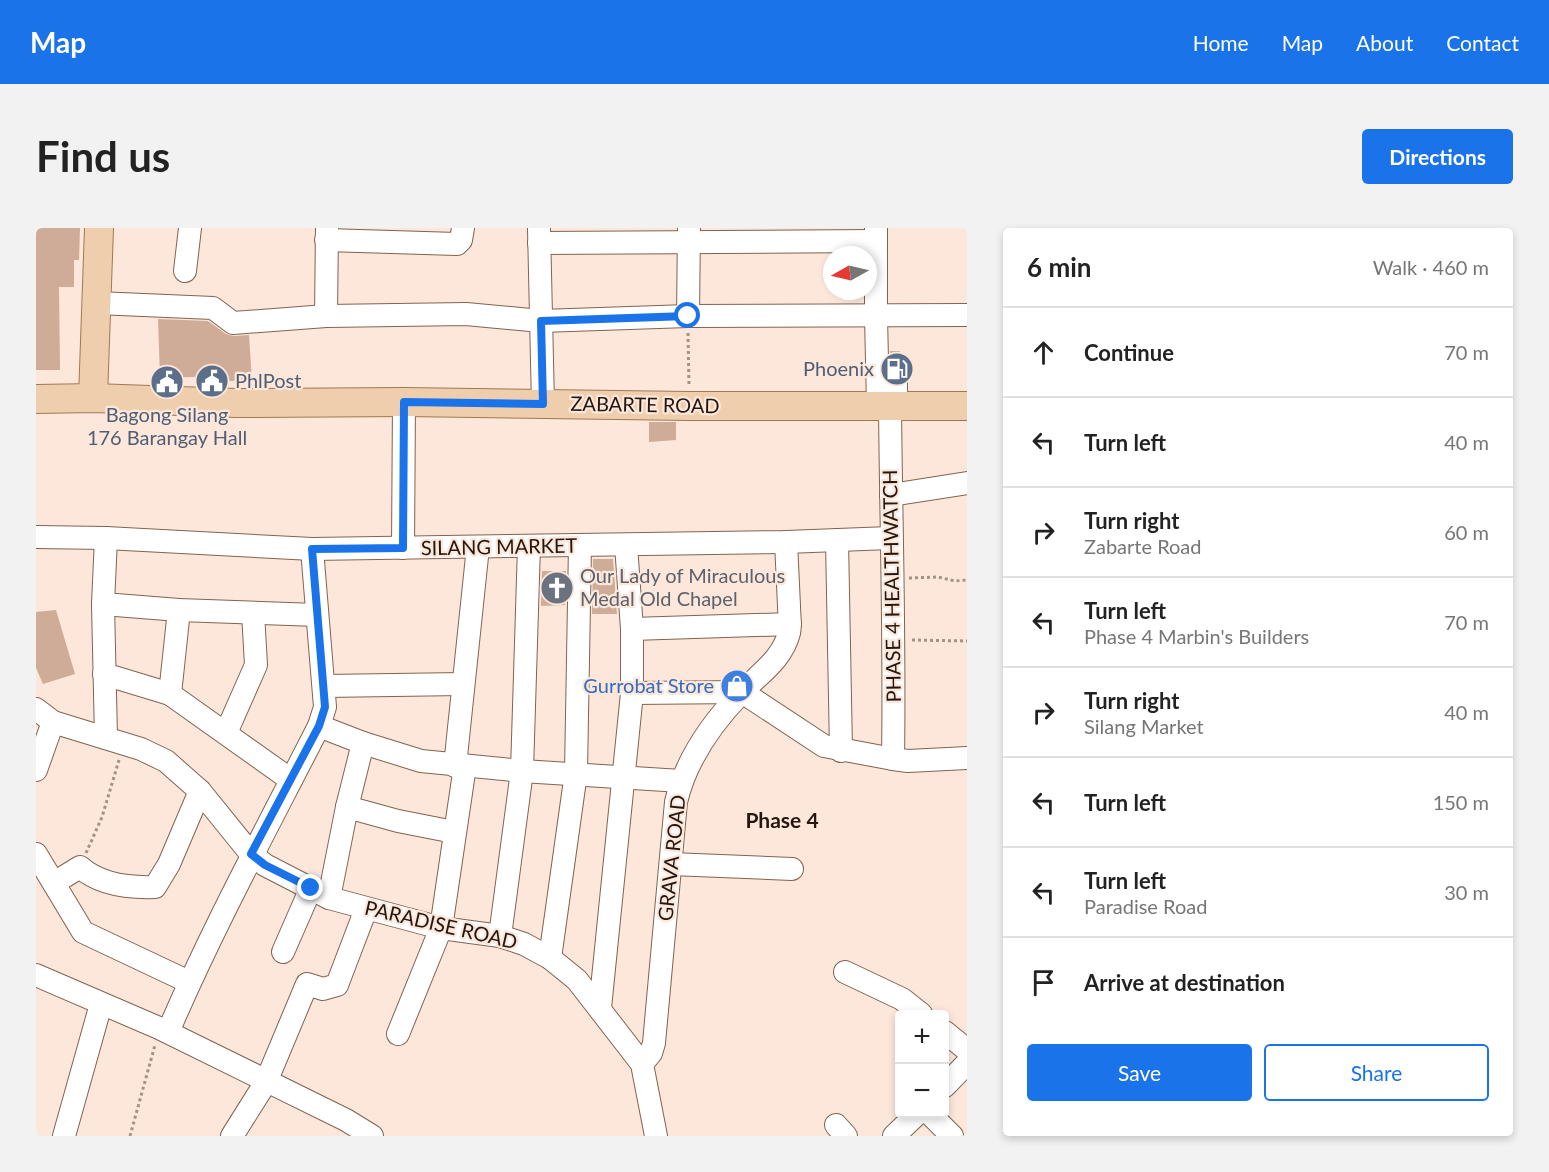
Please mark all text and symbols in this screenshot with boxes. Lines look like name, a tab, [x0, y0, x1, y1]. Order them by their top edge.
text: Map	[30, 25, 86, 59]
text: Home	[1193, 30, 1249, 55]
text: Map	[1282, 30, 1323, 55]
text: About	[1356, 30, 1413, 55]
text: Contact	[1446, 30, 1519, 55]
button: Directions	[1362, 129, 1513, 184]
text: Find us	[36, 131, 170, 181]
north arrow	[823, 246, 877, 300]
text: 6 min	[1027, 251, 1091, 283]
text: Walk · 460 m	[1373, 255, 1489, 279]
route start	[674, 302, 700, 328]
icon: ahead	[1027, 336, 1060, 369]
text: Continue	[1084, 339, 1174, 366]
text: 70 m	[1444, 340, 1489, 364]
fuel station icon: Phoenix	[879, 351, 915, 387]
place label: Phoenix	[803, 356, 874, 380]
public building icon: PhlPost	[194, 363, 230, 399]
public building icon: Bagong Silang 176 Barangay Hall	[149, 364, 185, 400]
place label: PhlPost	[235, 368, 301, 392]
street label: ZABARTE ROAD	[570, 391, 720, 417]
place label: Bagong Silang 176 Barangay Hall	[87, 402, 247, 449]
icon: left	[1027, 426, 1060, 459]
text: Turn left	[1084, 429, 1166, 456]
text: 40 m	[1444, 430, 1489, 454]
street label: PHASE 4 HEALTHWATCH	[877, 469, 905, 703]
text: Turn right	[1084, 507, 1179, 534]
icon: right	[1027, 516, 1060, 549]
text: 60 m	[1444, 520, 1489, 544]
street label: SILANG MARKET	[421, 533, 578, 559]
text: Zabarte Road	[1084, 534, 1202, 558]
place label: Our Lady of Miraculous Medal Old Chapel	[580, 563, 785, 610]
church icon: Our Lady of Miraculous Medal Old Chapel	[539, 570, 575, 606]
text: Turn left	[1084, 597, 1166, 624]
icon: left	[1027, 606, 1060, 639]
text: 70 m	[1444, 610, 1489, 634]
text: Phase 4 Marbin's Builders	[1084, 624, 1309, 648]
shop icon: Gurrobat Store	[719, 668, 755, 704]
place label: Gurrobat Store	[583, 673, 714, 697]
text: Turn right	[1084, 687, 1179, 714]
icon: right	[1027, 696, 1060, 729]
text: 40 m	[1444, 700, 1489, 724]
text: Silang Market	[1084, 714, 1204, 738]
icon: left	[1027, 786, 1060, 819]
text: Turn left	[1084, 789, 1166, 816]
text: 150 m	[1433, 790, 1489, 814]
street label: GRAVA ROAD	[652, 794, 690, 922]
district label: Phase 4	[745, 807, 819, 832]
text: Turn left	[1084, 867, 1166, 894]
route end	[297, 874, 323, 900]
icon: left	[1027, 876, 1060, 909]
text: 30 m	[1444, 880, 1489, 904]
text: Paradise Road	[1084, 894, 1207, 918]
street label: PARADISE ROAD	[363, 895, 520, 953]
icon: arrive	[1027, 966, 1060, 999]
text: Arrive at destination	[1084, 969, 1285, 996]
map controls	[895, 1010, 949, 1118]
button: +	[895, 1010, 949, 1064]
button: Save	[1027, 1044, 1252, 1101]
button: Share	[1264, 1044, 1489, 1101]
button: −	[895, 1064, 949, 1118]

